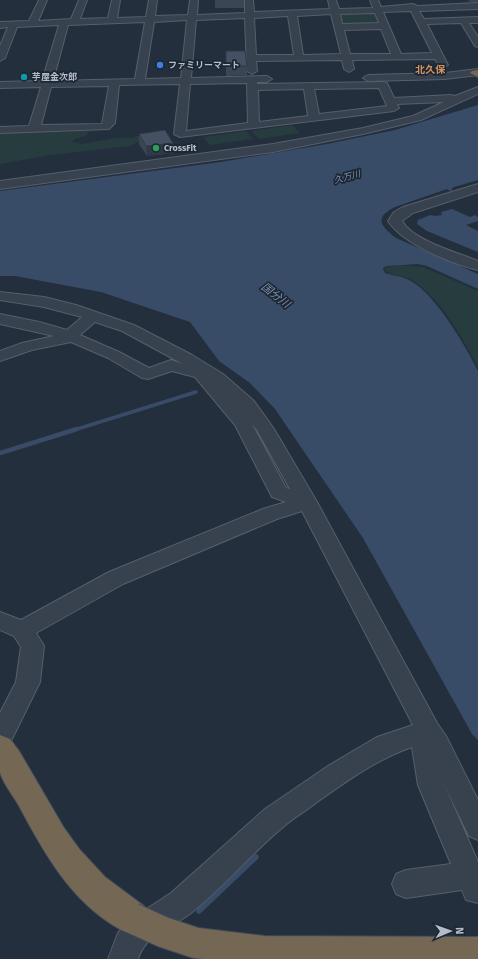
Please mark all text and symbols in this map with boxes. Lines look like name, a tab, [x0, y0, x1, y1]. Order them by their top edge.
marker: ファミリーマート	[155, 60, 165, 70]
place label: ファミリーマート	[168, 60, 240, 70]
district label: 北久保	[415, 64, 446, 76]
marker: 芋屋金次郎	[19, 72, 29, 82]
place label: 芋屋金次郎	[32, 72, 77, 82]
marker: CrossFit	[151, 143, 161, 153]
place label: CrossFit	[164, 143, 197, 153]
water label: 久万川	[333, 168, 362, 185]
water label: 国分川	[259, 280, 293, 311]
north arrow	[430, 911, 470, 951]
text: N	[453, 927, 466, 935]

